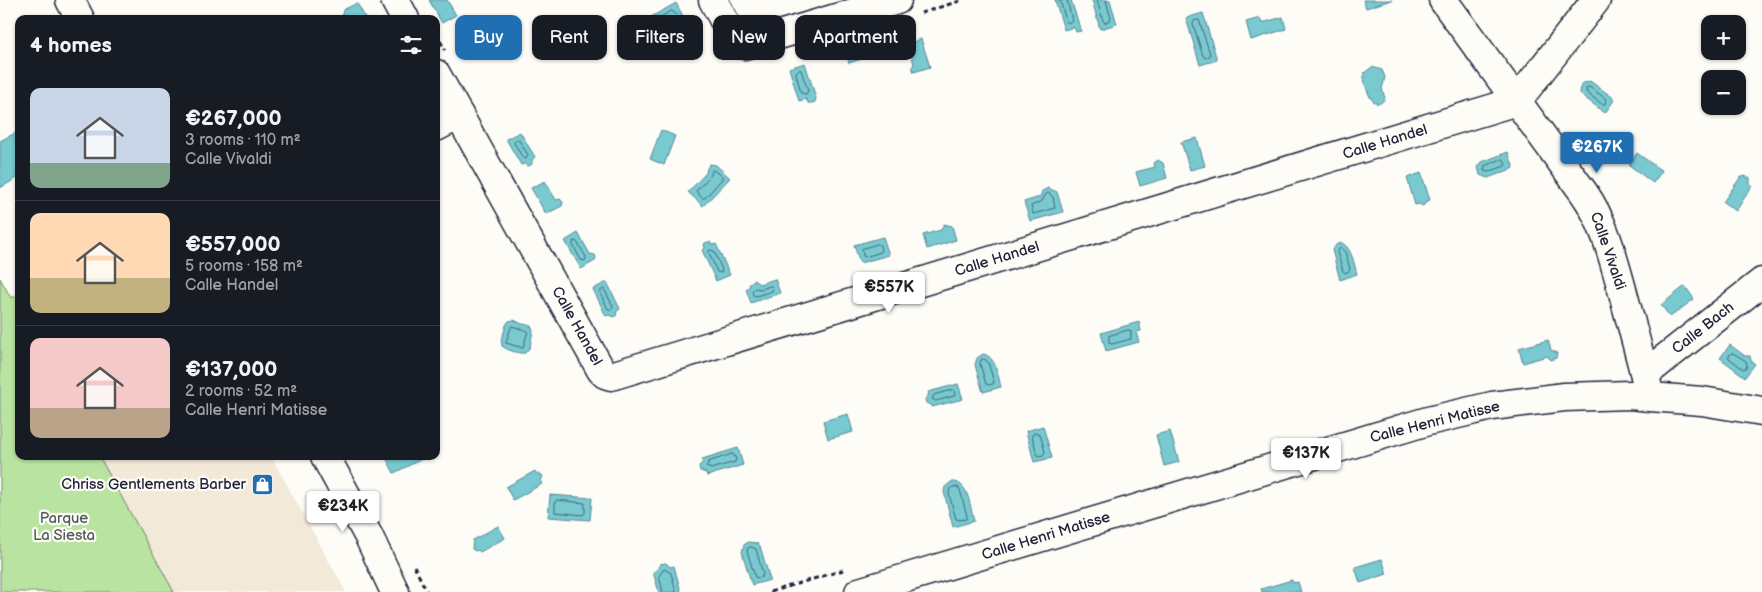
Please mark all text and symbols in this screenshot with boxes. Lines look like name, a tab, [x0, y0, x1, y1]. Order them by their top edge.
chip: Buy	[455, 15, 522, 60]
chip: Rent	[532, 15, 607, 60]
chip: Filters	[617, 15, 703, 60]
chip: New	[713, 15, 785, 60]
chip: Apartment	[795, 15, 916, 60]
map controls	[1701, 15, 1746, 115]
button: +	[1701, 15, 1746, 60]
icon: filters	[397, 31, 425, 59]
text: 4 homes	[30, 33, 112, 58]
button: −	[1701, 70, 1746, 115]
text: €267,000	[185, 106, 282, 131]
icon: home	[70, 108, 130, 168]
street label: Calle Handel	[1340, 120, 1430, 164]
text: 3 rooms · 110 m²	[185, 131, 301, 150]
pin: €267K	[1562, 132, 1632, 174]
text: €267K	[1571, 138, 1623, 157]
text: Calle Vivaldi	[185, 150, 272, 169]
street label: Calle Vivaldi	[1586, 209, 1630, 293]
text: €557,000	[185, 232, 281, 257]
icon: home	[70, 233, 130, 293]
street label: Calle Handel	[952, 237, 1042, 281]
text: 5 rooms · 158 m²	[185, 257, 303, 276]
pin: €557K	[854, 272, 924, 314]
text: Calle Handel	[185, 276, 278, 295]
text: €557K	[864, 278, 914, 297]
street label: Calle Handel	[547, 283, 607, 369]
street label: Calle Bach	[1668, 298, 1738, 358]
text: €137,000	[185, 357, 277, 382]
icon: home	[70, 358, 130, 418]
text: 2 rooms · 52 m²	[185, 382, 297, 401]
street label: Calle Henri Matisse	[1368, 397, 1502, 447]
text: Calle Henri Matisse	[185, 401, 327, 420]
pin: €137K	[1271, 438, 1341, 480]
text: €137K	[1282, 444, 1330, 463]
shop icon: Chriss Gentlements Barber	[250, 472, 274, 496]
place label: Chriss Gentlements Barber	[61, 475, 247, 494]
pin: €234K	[308, 490, 378, 533]
text: €234K	[318, 497, 368, 516]
street label: Calle Henri Matisse	[979, 507, 1113, 565]
park label: Parque La Siesta	[33, 509, 95, 545]

